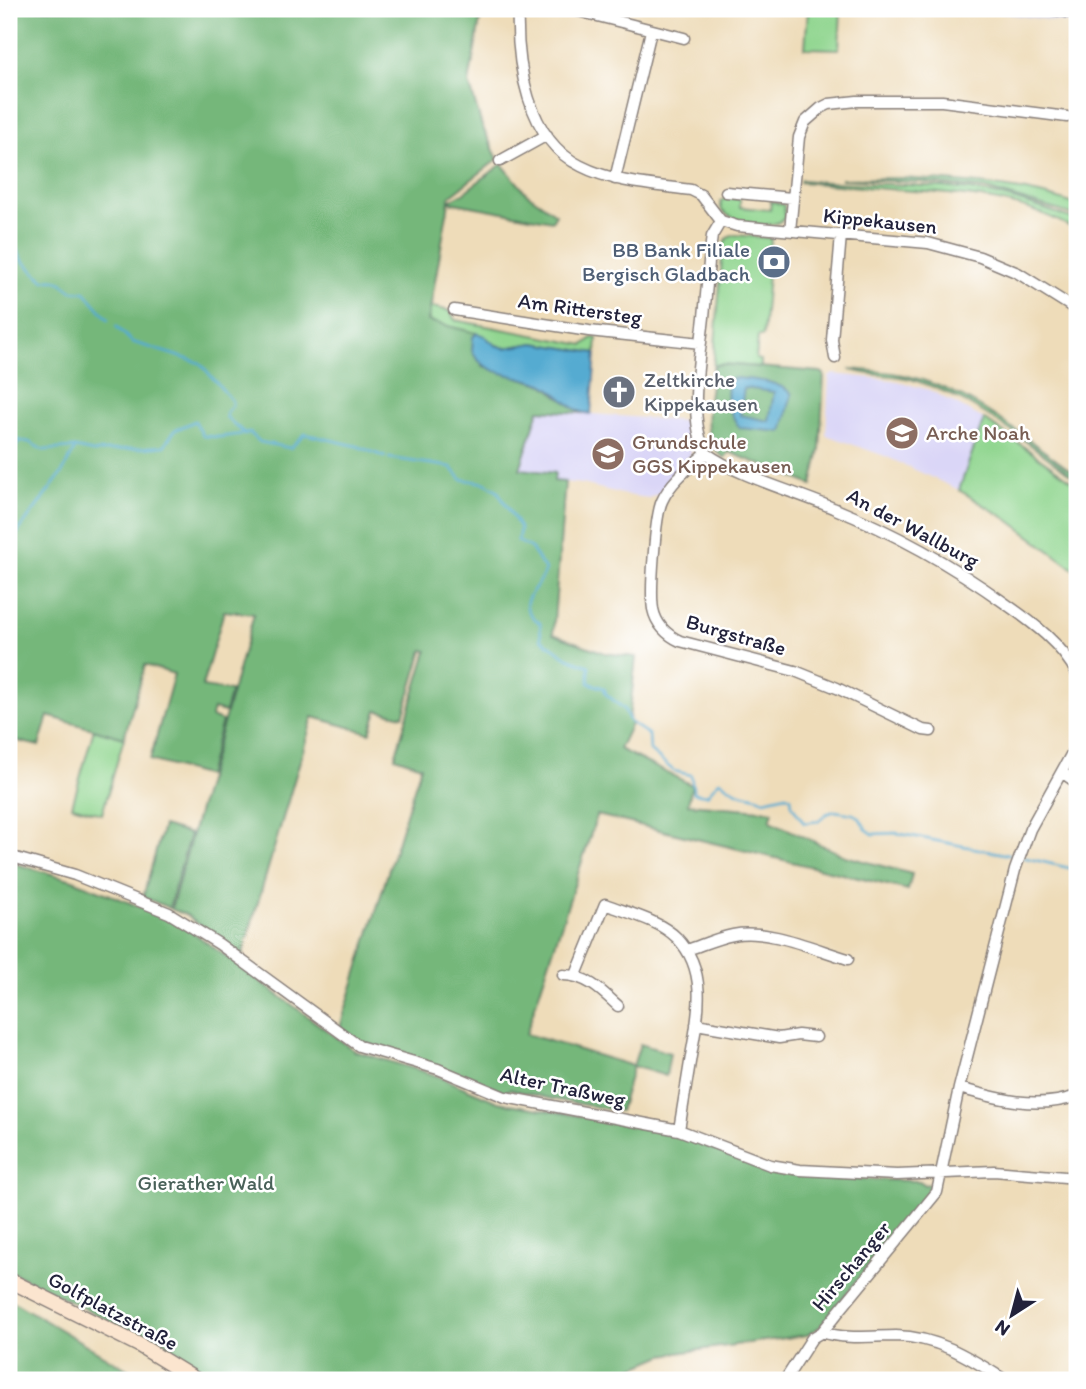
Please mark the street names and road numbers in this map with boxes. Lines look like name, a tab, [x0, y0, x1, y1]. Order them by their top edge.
street label: Kippekausen	[822, 202, 938, 239]
street label: Am Rittersteg	[517, 287, 644, 330]
street label: An der Wallburg	[843, 482, 984, 573]
street label: Burgstraße	[683, 608, 789, 661]
street label: Alter Traßweg	[498, 1061, 628, 1112]
street label: Hirschanger	[806, 1215, 896, 1316]
street label: Golfplatzstraße	[44, 1266, 182, 1355]

